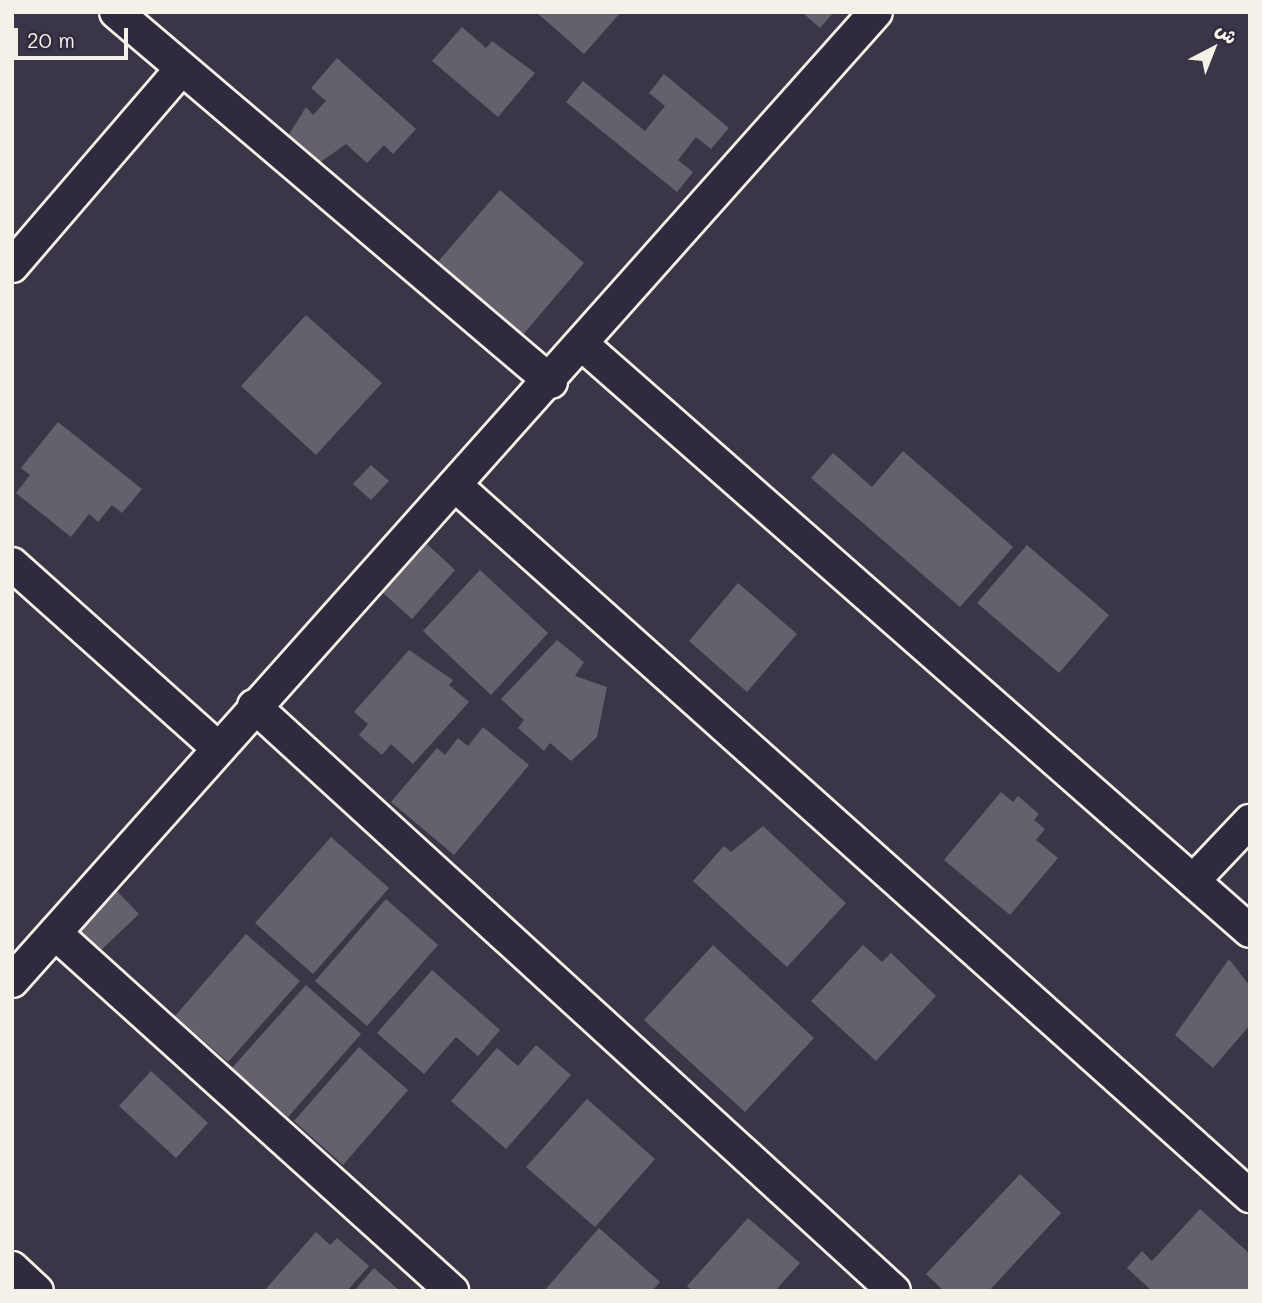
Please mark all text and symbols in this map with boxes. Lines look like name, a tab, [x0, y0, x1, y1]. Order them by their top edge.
scale bar	[18, 14, 131, 58]
north arrow	[1178, 14, 1248, 84]
text: ش	[1211, 17, 1244, 49]
text: 20 m	[27, 26, 75, 53]

